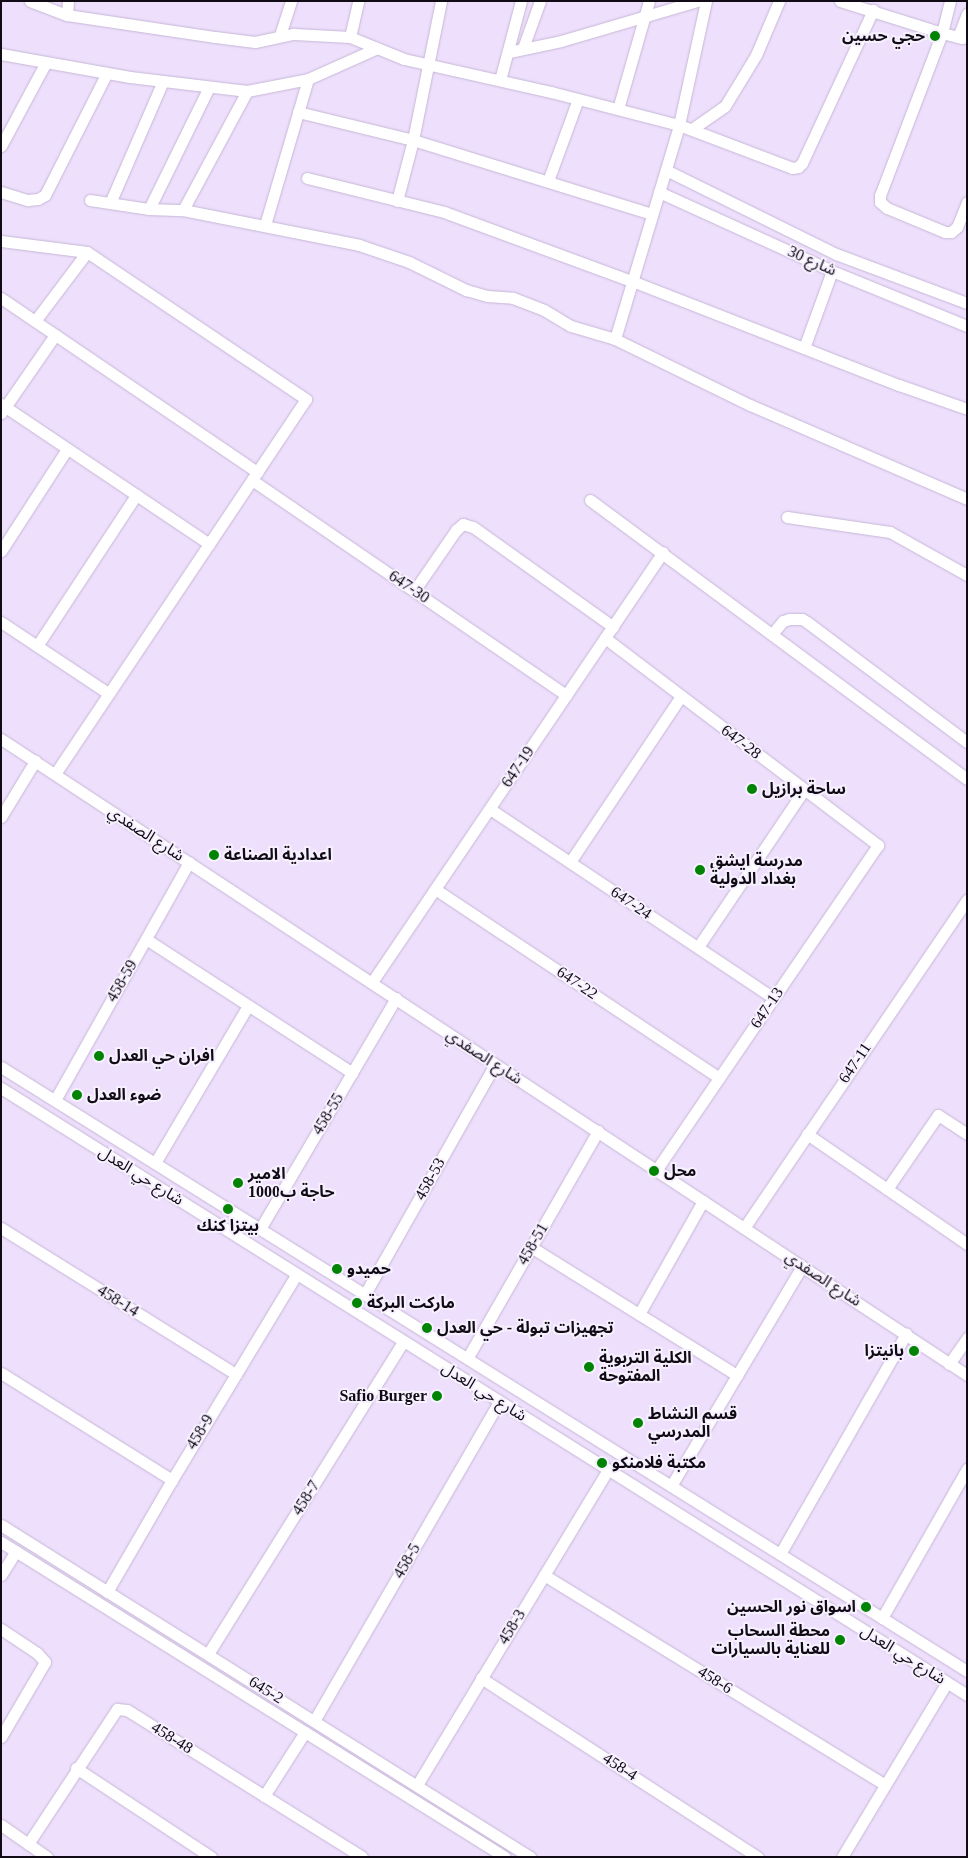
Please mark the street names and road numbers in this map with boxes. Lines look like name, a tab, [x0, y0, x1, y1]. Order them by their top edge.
street label: شارع 30	[785, 242, 839, 280]
street label: 647-30	[385, 566, 433, 608]
street label: 647-28	[717, 721, 765, 763]
street label: 647-19	[497, 743, 539, 791]
street label: شارع الصفدي	[104, 802, 188, 866]
street label: 647-24	[607, 882, 655, 924]
street label: 458-59	[102, 957, 142, 1005]
street label: 647-22	[553, 962, 601, 1004]
street label: 647-13	[746, 984, 788, 1032]
street label: شارع الصفدي	[442, 1025, 526, 1089]
street label: 647-11	[835, 1039, 875, 1087]
street label: 458-55	[308, 1090, 348, 1138]
street label: شارع حي العدل	[95, 1142, 187, 1210]
street label: 458-53	[411, 1155, 449, 1203]
street label: 458-51	[513, 1220, 553, 1268]
street label: شارع الصفدي	[781, 1247, 865, 1311]
street label: 458-14	[94, 1281, 142, 1321]
street label: شارع حي العدل	[438, 1358, 530, 1426]
street label: 458-9	[182, 1411, 218, 1453]
street label: 458-7	[288, 1477, 324, 1519]
street label: 458-5	[389, 1540, 425, 1582]
street label: 458-3	[494, 1606, 530, 1648]
street label: شارع حي العدل	[857, 1621, 949, 1689]
street label: 458-6	[694, 1662, 736, 1698]
street label: 645-2	[245, 1672, 287, 1708]
street label: 458-48	[148, 1718, 196, 1758]
street label: 458-4	[599, 1749, 641, 1785]

